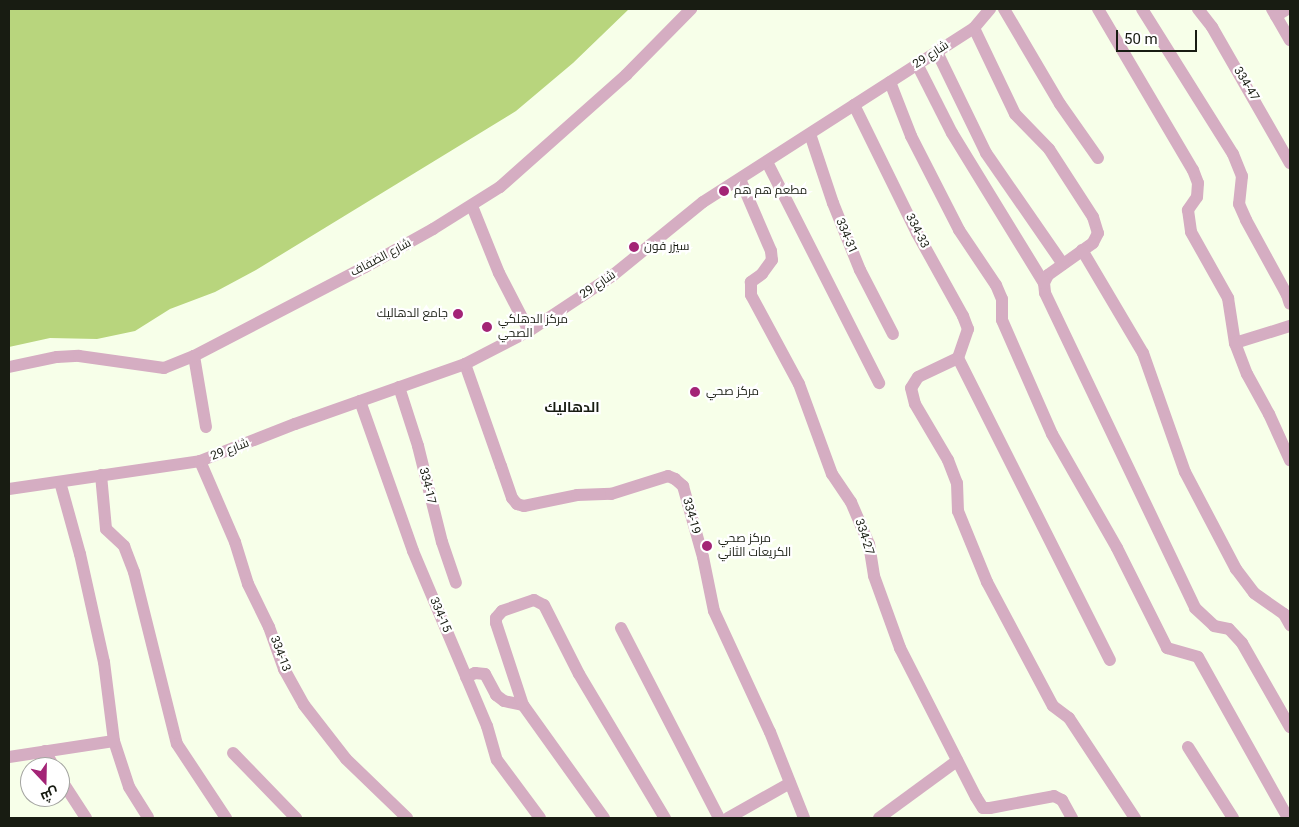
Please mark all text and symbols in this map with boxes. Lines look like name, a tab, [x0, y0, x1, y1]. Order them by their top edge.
scale bar	[1119, 20, 1200, 52]
text: 50 m	[1124, 30, 1158, 48]
street label: شارع 29	[910, 38, 952, 72]
street label: 334-47	[1230, 64, 1262, 104]
place label: مطعم هم هم	[734, 184, 807, 198]
marker: مطعم هم هم	[718, 185, 730, 197]
street label: 334-33	[902, 211, 932, 251]
street label: 334-31	[832, 216, 860, 256]
street label: شارع الضفاف	[348, 236, 414, 280]
place label: سيزر فون	[644, 240, 689, 254]
marker: سيزر فون	[628, 241, 640, 253]
street label: شارع 29	[578, 268, 618, 302]
place label: جامع الدهاليك	[377, 307, 448, 321]
marker: جامع الدهاليك	[452, 308, 464, 320]
place label: مركز الدهلكي الصحي	[498, 313, 568, 341]
marker: مركز الدهلكي الصحي	[480, 320, 494, 334]
marker: مركز صحي	[688, 385, 702, 399]
place label: مركز صحي	[706, 385, 759, 399]
district label: الدهاليك	[544, 399, 600, 415]
street label: شارع 29	[209, 436, 251, 464]
street label: 334-17	[416, 466, 438, 506]
street label: 334-19	[679, 496, 703, 536]
street label: 334-27	[851, 517, 877, 557]
place label: مركز صحي الكريعات الثاني	[718, 532, 791, 560]
marker: مركز صحي الكريعات الثاني	[700, 539, 714, 553]
street label: 334-15	[426, 595, 454, 635]
street label: 334-13	[267, 634, 293, 674]
north arrow	[20, 757, 70, 807]
text: ش	[39, 784, 61, 806]

